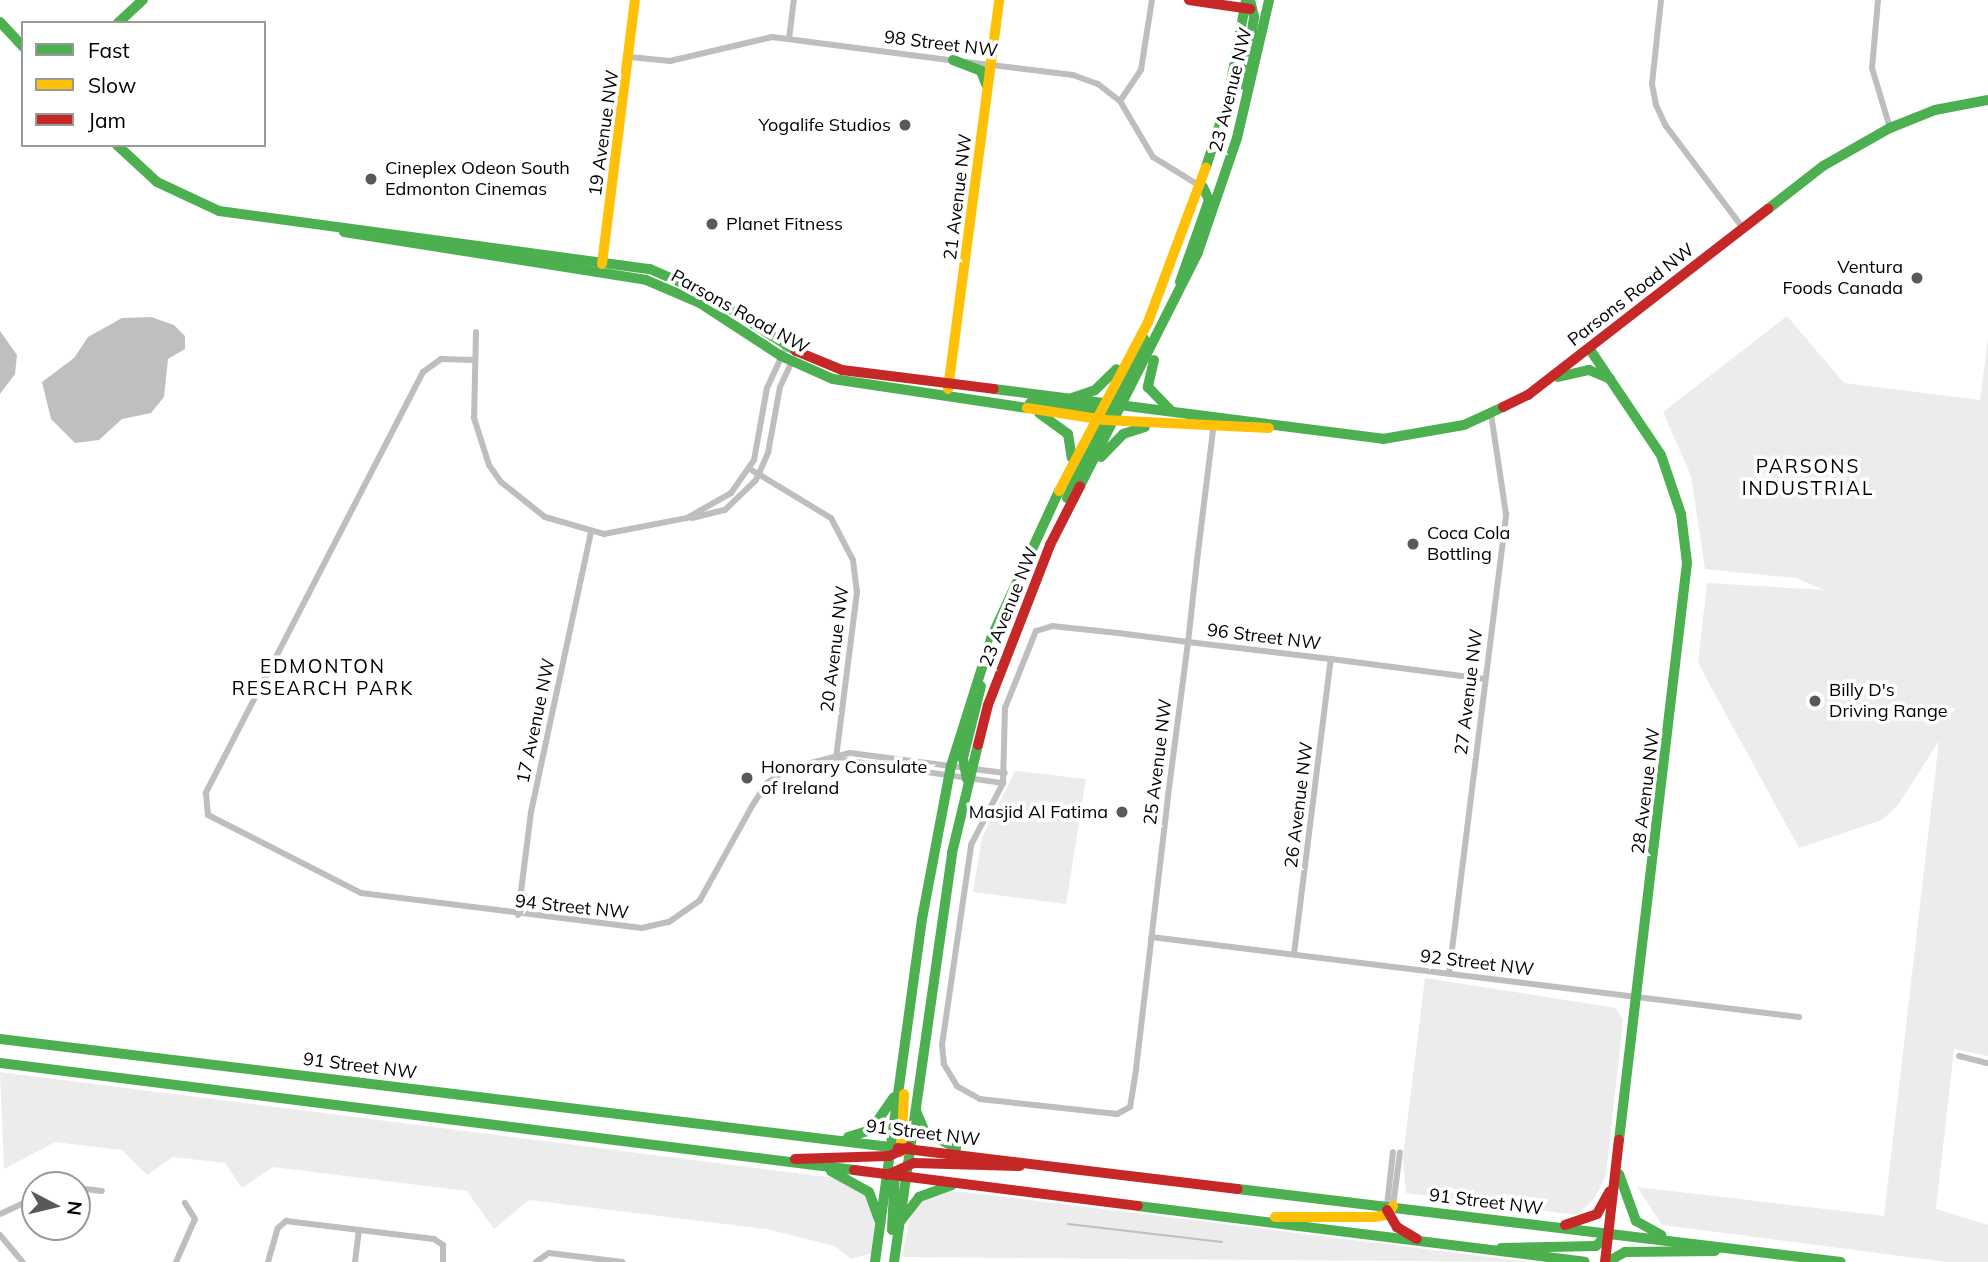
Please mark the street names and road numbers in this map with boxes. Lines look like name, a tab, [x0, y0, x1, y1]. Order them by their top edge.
street label: 98 Street NW	[883, 26, 999, 62]
street label: 23 Avenue NW	[1205, 26, 1257, 154]
street label: 19 Avenue NW	[584, 69, 624, 197]
street label: 21 Avenue NW	[940, 133, 976, 261]
street label: Parsons Road NW	[1564, 239, 1698, 351]
street label: Parsons Road NW	[667, 265, 813, 359]
street label: 23 Avenue NW	[975, 544, 1043, 670]
street label: 20 Avenue NW	[817, 585, 853, 713]
street label: 96 Street NW	[1206, 619, 1322, 655]
street label: 27 Avenue NW	[1451, 628, 1487, 756]
street label: 17 Avenue NW	[512, 657, 560, 785]
street label: 25 Avenue NW	[1140, 698, 1176, 826]
street label: 28 Avenue NW	[1628, 727, 1664, 855]
street label: 26 Avenue NW	[1281, 741, 1317, 869]
street label: 94 Street NW	[514, 890, 630, 924]
street label: 92 Street NW	[1419, 945, 1535, 981]
street label: 91 Street NW	[302, 1048, 418, 1084]
street label: 91 Street NW	[865, 1115, 981, 1151]
street label: 91 Street NW	[1428, 1184, 1544, 1220]

